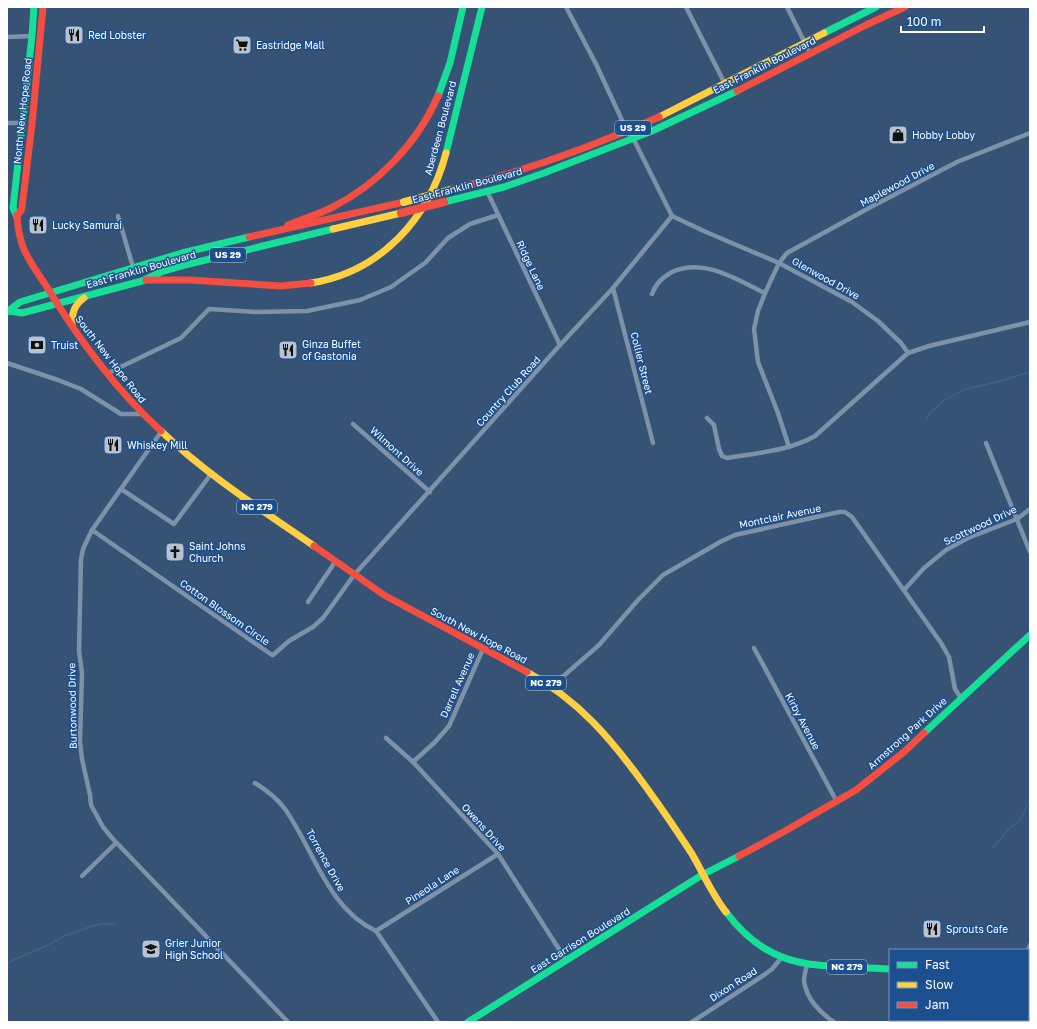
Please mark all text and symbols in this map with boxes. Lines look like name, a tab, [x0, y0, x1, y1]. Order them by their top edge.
scale bar	[901, 8, 984, 34]
text: 100 m	[907, 14, 941, 29]
restaurant icon: Red Lobster	[63, 24, 85, 46]
place label: Red Lobster	[88, 29, 146, 41]
supermarket icon: Eastridge Mall	[231, 34, 253, 56]
street label: East Franklin Boulevard	[711, 34, 817, 96]
place label: Eastridge Mall	[256, 39, 325, 51]
street label: North New Hope Road	[10, 57, 34, 165]
street label: Aberdeen Boulevard	[422, 80, 458, 176]
road number: US 29	[615, 121, 651, 135]
shop icon: Hobby Lobby	[887, 124, 909, 146]
place label: Hobby Lobby	[912, 129, 975, 141]
street label: Maplewood Drive	[858, 159, 936, 209]
street label: East Franklin Boulevard	[411, 165, 523, 205]
restaurant icon: Lucky Samurai	[27, 214, 49, 236]
place label: Lucky Samurai	[52, 219, 122, 231]
street label: Ridge Lane	[514, 238, 548, 292]
street label: East Franklin Boulevard	[85, 248, 197, 290]
road number: US 29	[210, 248, 246, 262]
street label: Glenwood Drive	[790, 254, 862, 302]
street label: South New Hope Road	[73, 313, 149, 405]
street label: Collier Street	[628, 331, 656, 395]
bank icon: Truist	[26, 334, 48, 356]
place label: Ginza Buffet of Gastonia	[302, 338, 361, 362]
place label: Truist	[51, 339, 78, 351]
restaurant icon: Ginza Buffet of Gastonia	[277, 339, 299, 361]
street label: Country Club Road	[473, 353, 543, 429]
street label: Wilmont Drive	[368, 424, 426, 478]
restaurant icon: Whiskey Mill	[102, 434, 124, 456]
place label: Whiskey Mill	[127, 439, 188, 451]
road number: NC 279	[237, 500, 277, 514]
street label: Montclair Avenue	[738, 501, 822, 531]
street label: Scottwood Drive	[942, 503, 1019, 547]
place label: Saint Johns Church	[189, 540, 245, 564]
church icon: Saint Johns Church	[164, 541, 186, 563]
street label: Cotton Blossom Circle	[178, 576, 272, 648]
street label: South New Hope Road	[429, 604, 529, 666]
street label: Darrell Avenue	[437, 650, 477, 720]
street label: Burtonwood Drive	[65, 663, 79, 749]
road number: NC 279	[526, 676, 566, 690]
street label: Kirby Avenue	[783, 690, 823, 752]
street label: Armstrong Park Drive	[865, 694, 949, 772]
street label: Owens Drive	[459, 801, 509, 853]
street label: Torrence Drive	[304, 827, 348, 893]
street label: Pineola Lane	[403, 863, 461, 907]
street label: East Garrison Boulevard	[528, 904, 632, 976]
restaurant icon: Sprouts Cafe	[921, 918, 943, 940]
place label: Sprouts Cafe	[946, 923, 1008, 935]
place label: Grier Junior High School	[165, 937, 223, 961]
school or university icon: Grier Junior High School	[140, 938, 162, 960]
legend	[889, 949, 1029, 1021]
text: Fast	[925, 957, 950, 972]
road number: NC 279	[827, 960, 867, 974]
street label: Dixon Road	[707, 964, 759, 1004]
text: Slow	[925, 977, 953, 992]
text: Jam	[925, 997, 949, 1012]

